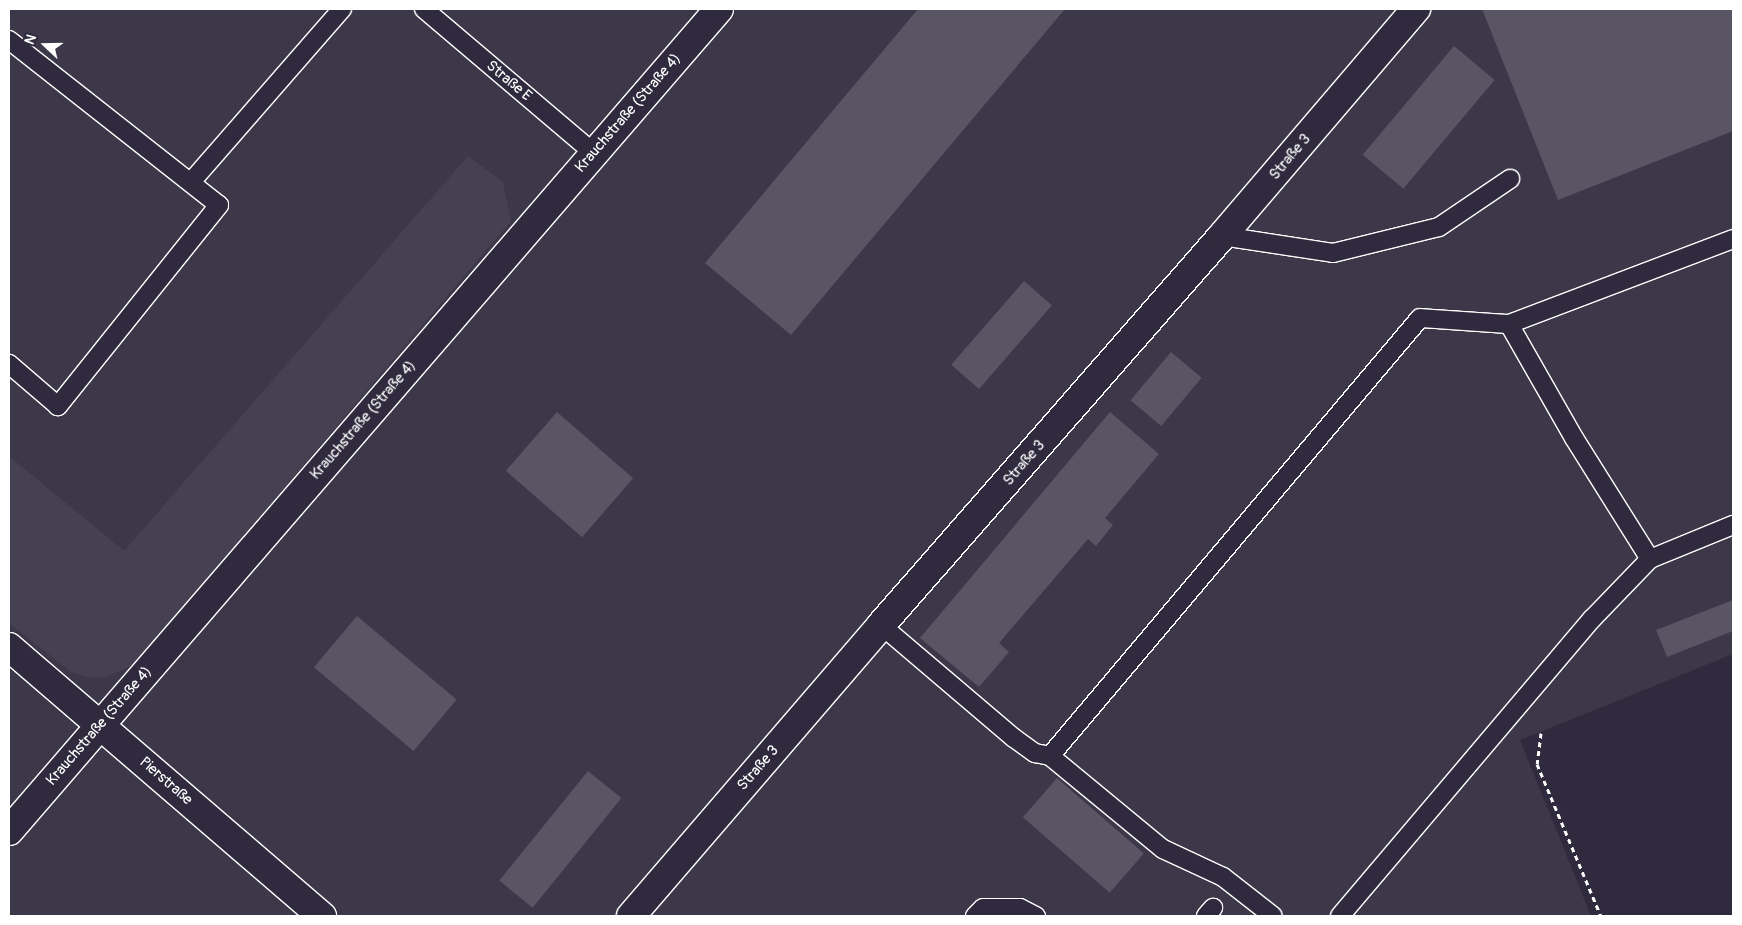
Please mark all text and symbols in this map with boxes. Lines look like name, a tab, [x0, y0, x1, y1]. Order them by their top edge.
north arrow	[20, 20, 70, 70]
text: N	[21, 32, 40, 47]
street label: Krauchstraße (Straße 4)	[571, 50, 685, 176]
street label: Straße E	[483, 57, 535, 105]
street label: Straße 3	[1266, 130, 1314, 184]
street label: Krauchstraße (Straße 4)	[306, 357, 420, 483]
street label: Straße 3	[999, 437, 1049, 489]
street label: Krauchstraße (Straße 4)	[42, 663, 156, 789]
street label: Straße 3	[733, 742, 783, 794]
street label: Pierstraße	[136, 753, 196, 809]

